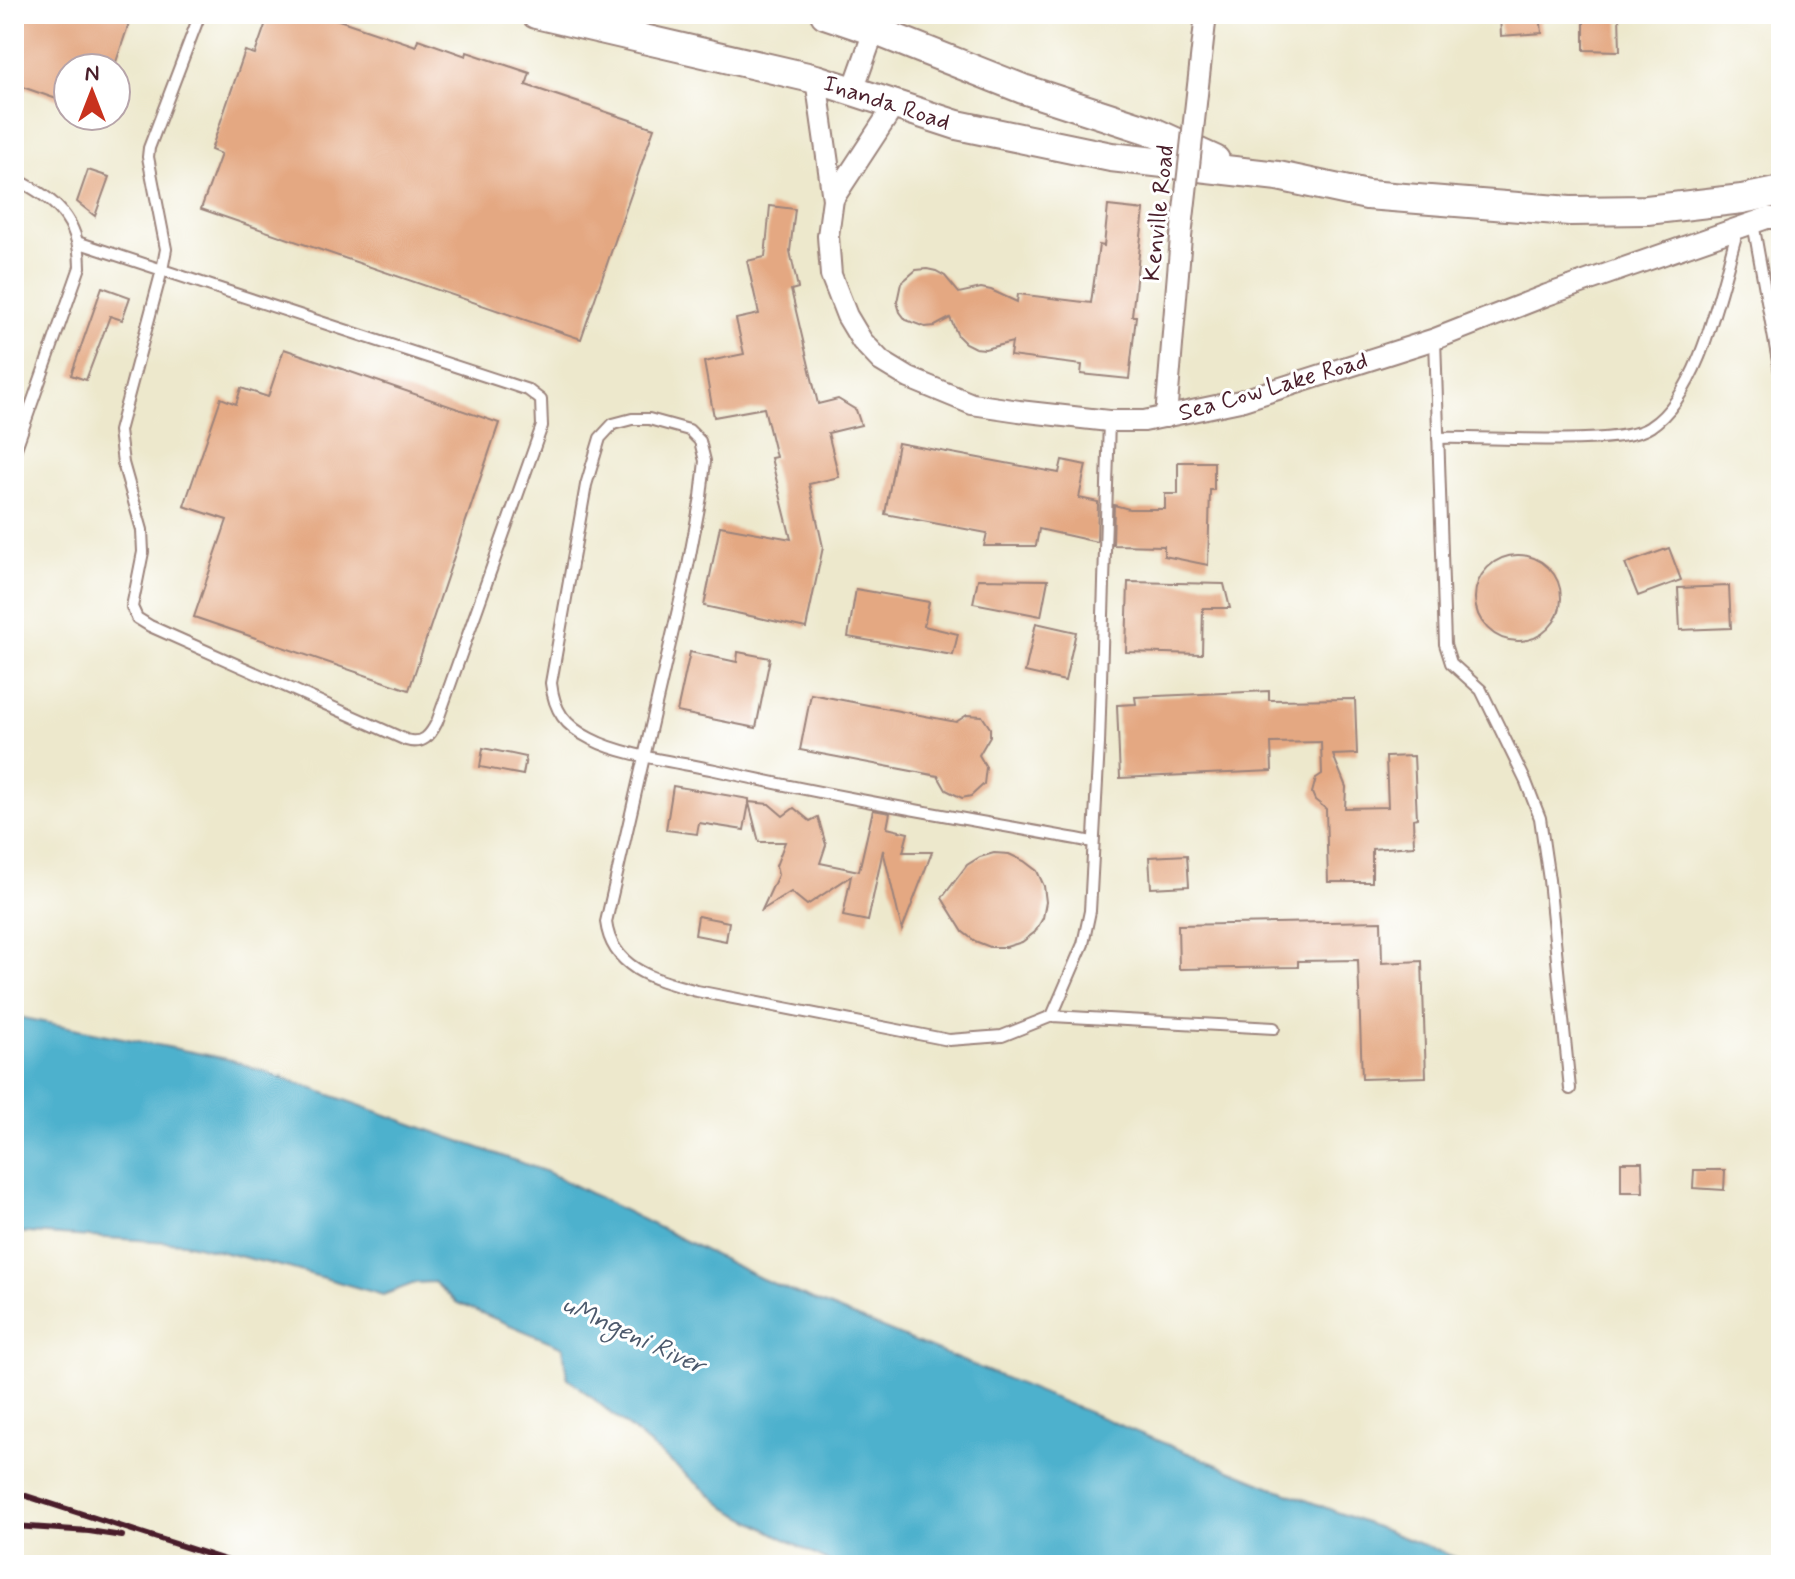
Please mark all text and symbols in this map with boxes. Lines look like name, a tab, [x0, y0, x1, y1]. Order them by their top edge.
north arrow	[52, 52, 132, 132]
text: N	[85, 60, 99, 88]
street label: Inanda Road	[819, 68, 954, 138]
street label: Kenville Road	[1137, 143, 1182, 283]
street label: Sea Cow Lake Road	[1175, 346, 1372, 429]
water label: uMngeni River	[555, 1288, 713, 1387]

